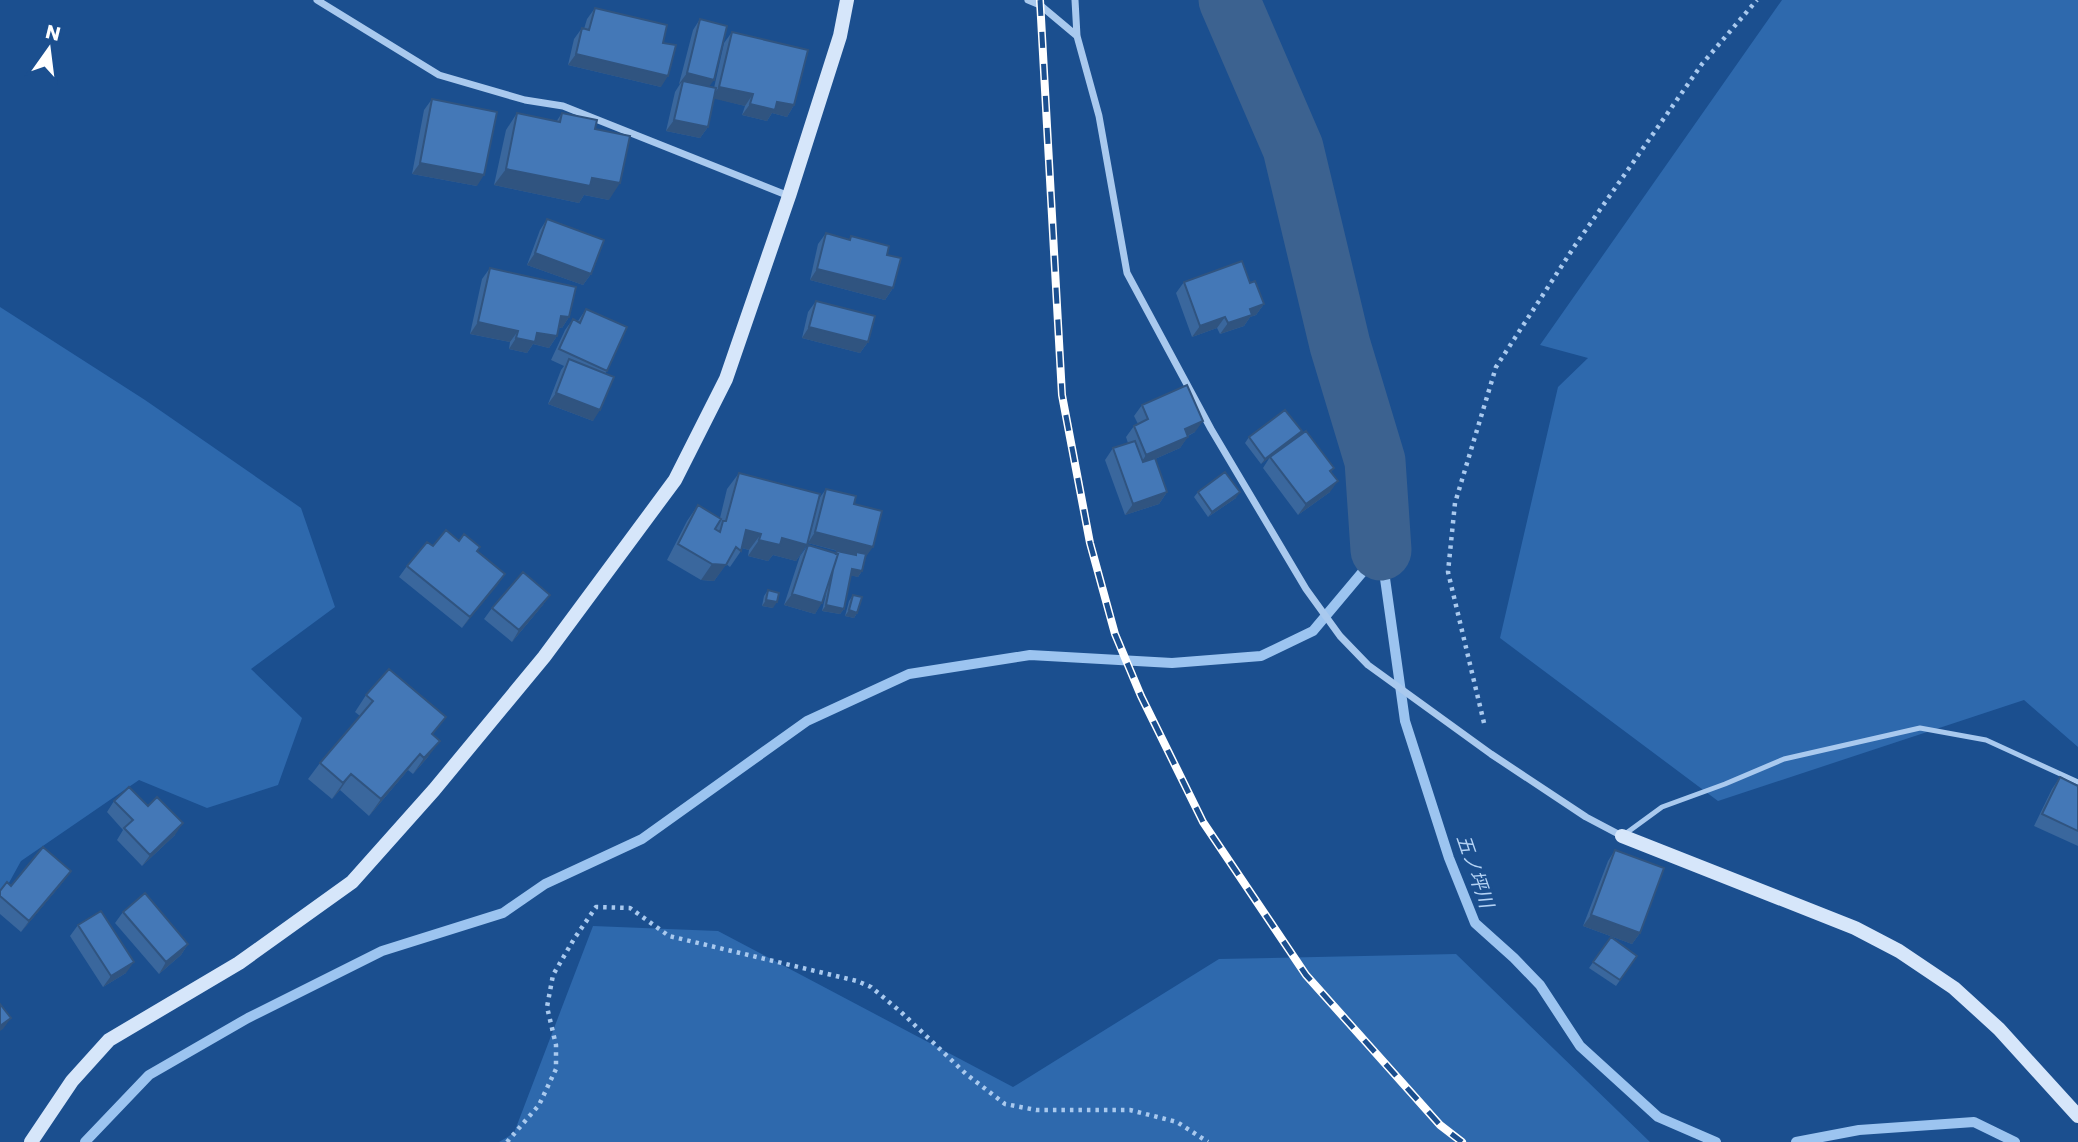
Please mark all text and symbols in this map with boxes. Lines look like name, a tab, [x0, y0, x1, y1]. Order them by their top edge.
north arrow	[14, 14, 84, 84]
text: N	[43, 18, 63, 48]
water label: 五ノ坪川	[1450, 831, 1501, 913]

